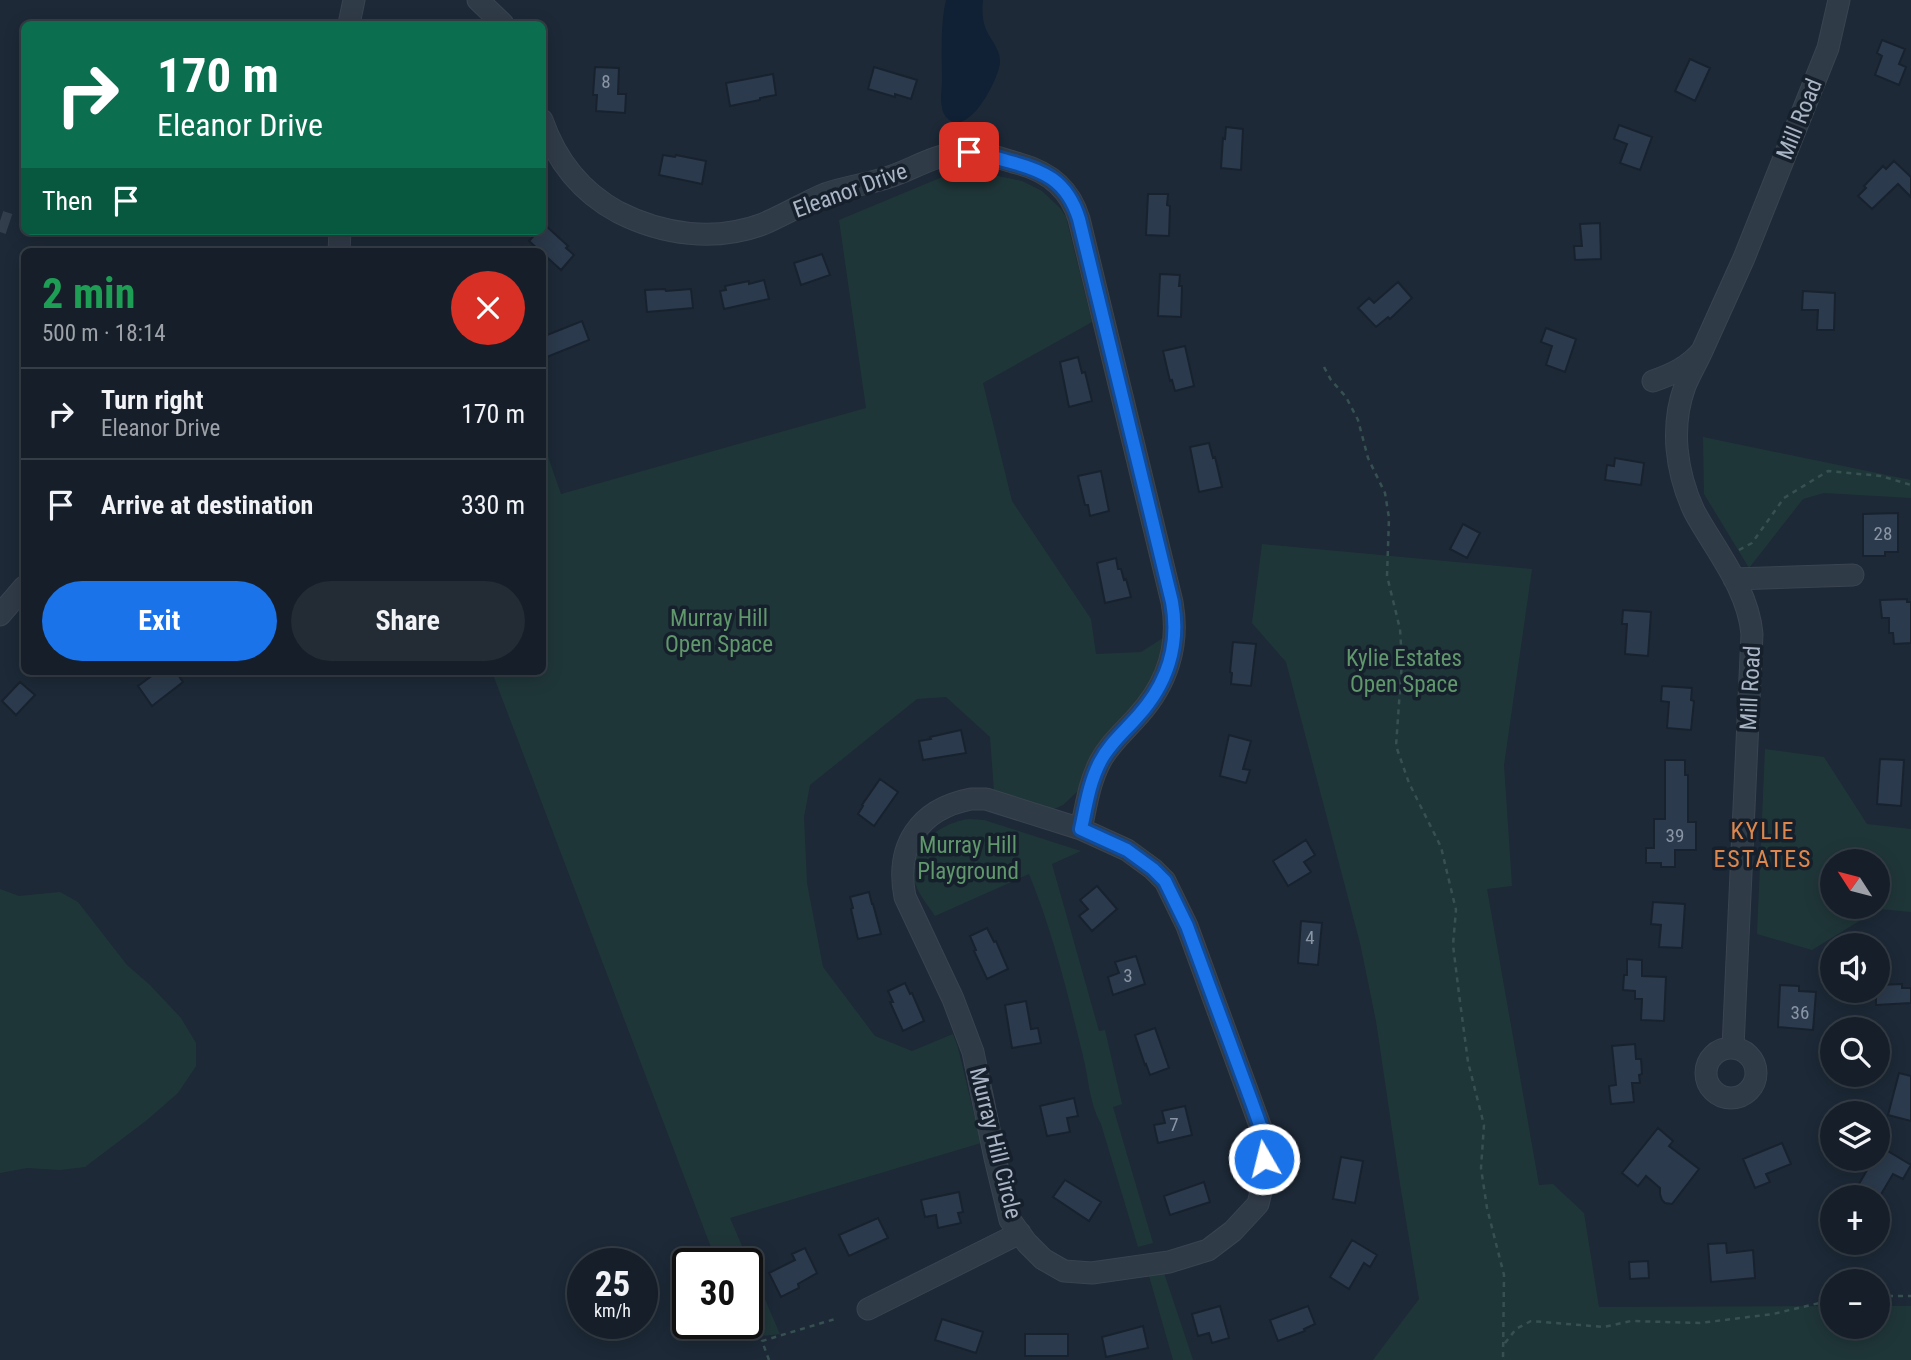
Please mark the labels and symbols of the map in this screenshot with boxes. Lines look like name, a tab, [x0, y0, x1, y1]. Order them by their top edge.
house number: 8	[601, 70, 611, 93]
street label: Mill Road	[1771, 75, 1828, 163]
pin	[939, 122, 999, 182]
street label: Eleanor Drive	[789, 157, 911, 224]
house number: 28	[1874, 522, 1892, 545]
park label: Murray Hill Open Space	[665, 605, 773, 658]
park label: Kylie Estates Open Space	[1346, 645, 1462, 698]
street label: Mill Road	[1735, 645, 1766, 731]
district label: KYLIE ESTATES	[1713, 817, 1813, 873]
house number: 39	[1666, 824, 1684, 847]
park label: Murray Hill Playground	[917, 832, 1019, 885]
north arrow	[1820, 849, 1890, 919]
house number: 4	[1305, 926, 1315, 949]
house number: 3	[1123, 964, 1133, 987]
house number: 36	[1791, 1001, 1809, 1024]
street label: Murray Hill Circle	[964, 1065, 1027, 1222]
house number: 7	[1169, 1113, 1179, 1136]
position arrow	[1227, 1122, 1301, 1196]
speed limit sign: 30	[672, 1248, 763, 1339]

